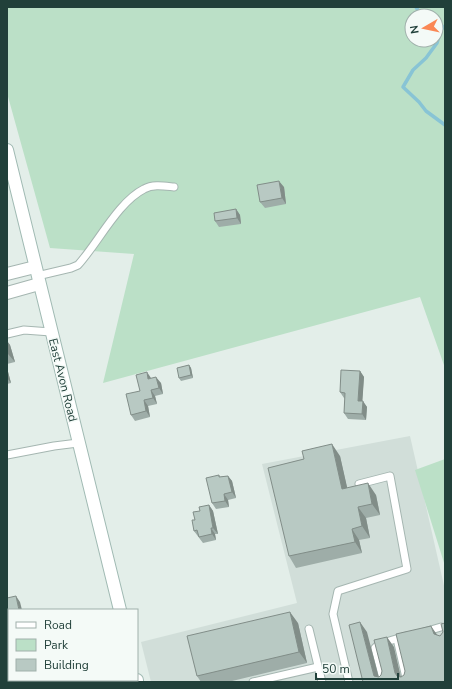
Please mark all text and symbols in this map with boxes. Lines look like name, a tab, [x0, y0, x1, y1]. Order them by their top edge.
north arrow	[404, 8, 444, 48]
text: N	[407, 24, 423, 35]
street label: East Avon Road	[45, 337, 81, 423]
legend	[8, 609, 138, 681]
text: Road	[44, 617, 72, 633]
text: Park	[44, 637, 69, 653]
scale bar	[316, 655, 398, 681]
text: Building	[44, 657, 89, 673]
text: 50 m	[322, 661, 350, 677]

